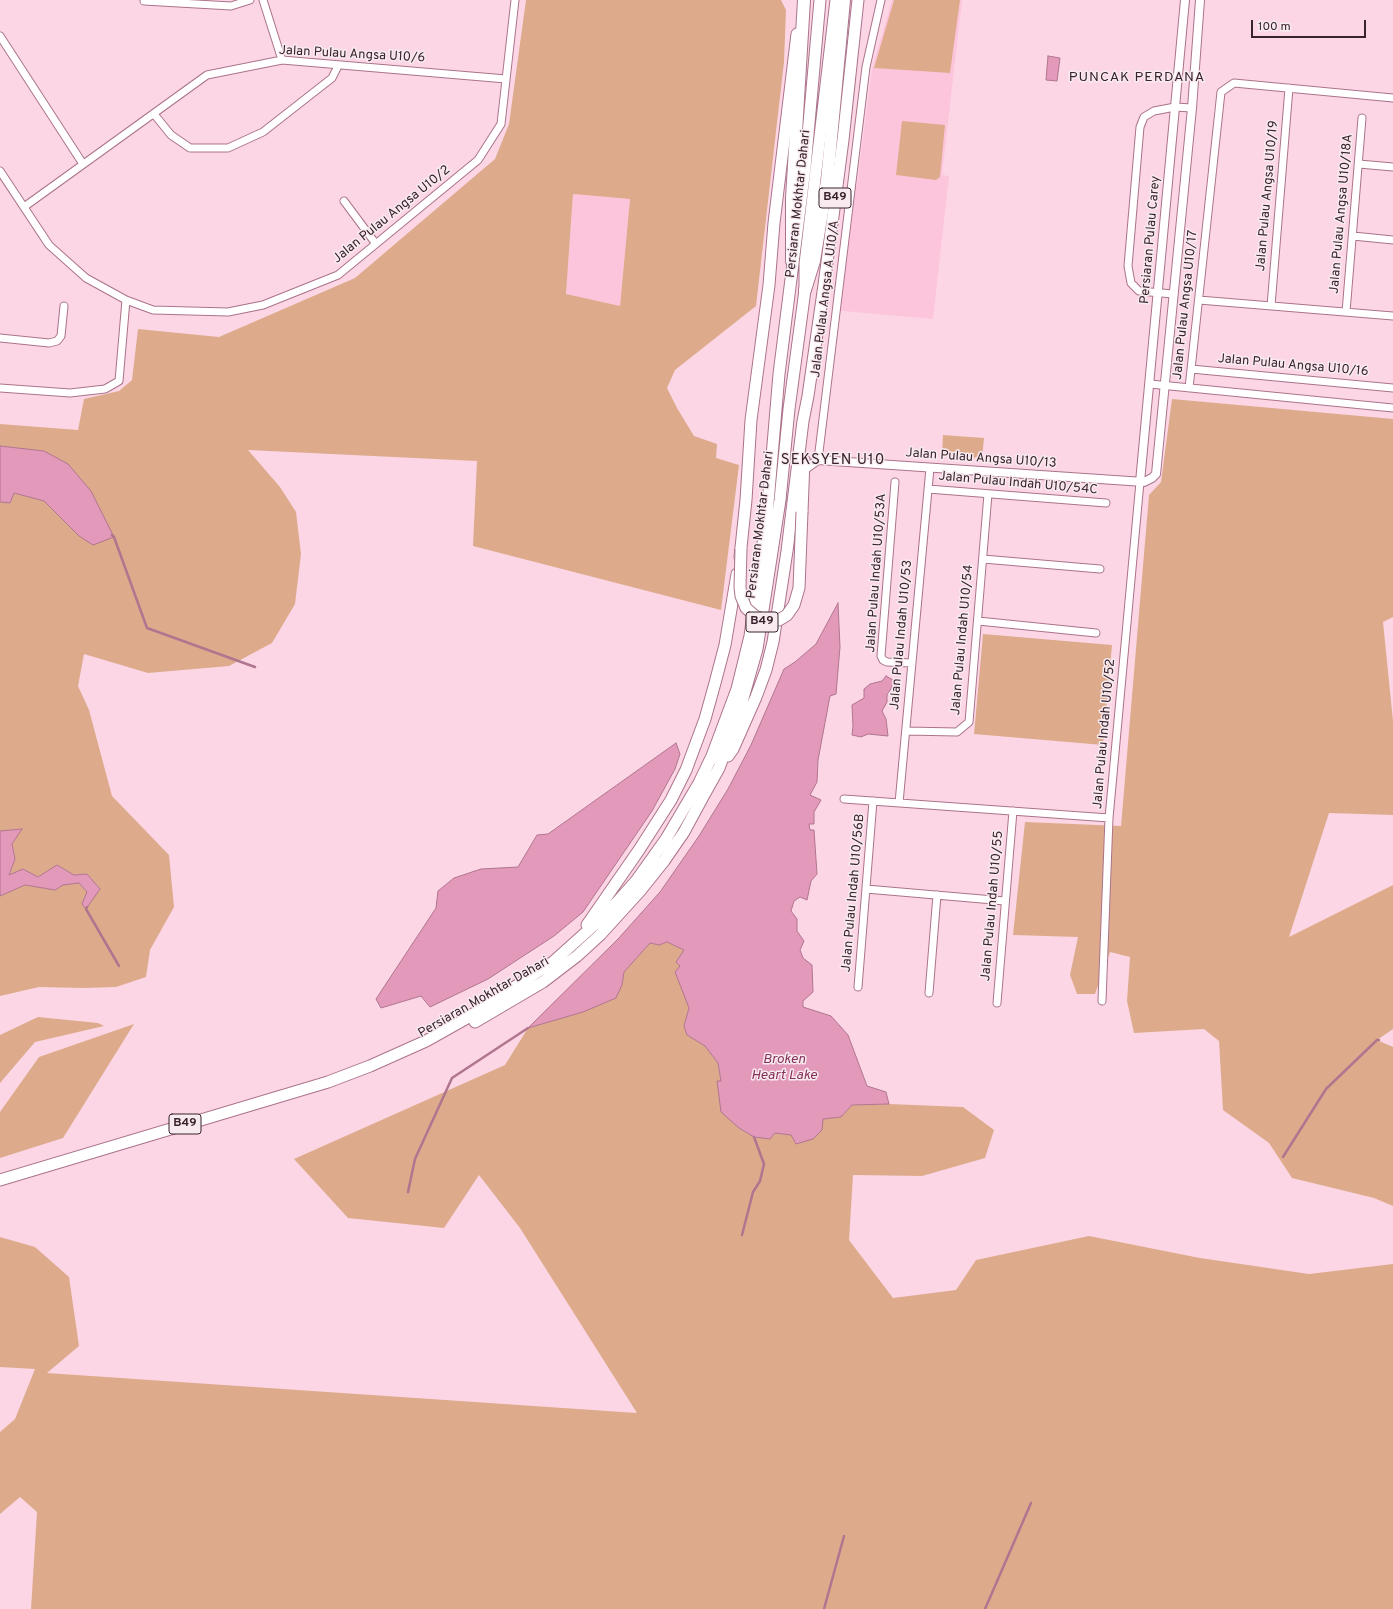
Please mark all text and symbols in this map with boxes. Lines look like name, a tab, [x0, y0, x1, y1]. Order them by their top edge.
scale bar	[1253, 12, 1368, 38]
text: 100 m	[1258, 19, 1291, 35]
street label: Jalan Pulau Angsa U10/6	[278, 43, 426, 67]
district label: PUNCAK PERDANA	[1069, 70, 1205, 86]
street label: Jalan Pulau Angsa U10/19	[1254, 120, 1282, 272]
street label: Persiaran Mokhtar Dahari	[783, 129, 815, 279]
street label: Jalan Pulau Angsa U10/18A	[1327, 134, 1357, 294]
street label: Jalan Pulau Angsa U10/2	[330, 163, 454, 267]
street label: Persiaran Pulau Carey	[1138, 175, 1164, 305]
road number: B49	[819, 188, 851, 208]
street label: Jalan Pulau Angsa A U10/A	[809, 219, 843, 379]
street label: Jalan Pulau Angsa U10/17	[1170, 229, 1202, 381]
street label: Jalan Pulau Angsa U10/16	[1217, 352, 1369, 380]
street label: Jalan Pulau Angsa U10/13	[905, 446, 1057, 472]
street label: Persiaran Mokhtar Dahari	[744, 450, 778, 600]
district label: SEKSYEN U10	[781, 452, 885, 470]
street label: Jalan Pulau Indah U10/54C	[938, 469, 1098, 499]
street label: Jalan Pulau Indah U10/53A	[864, 493, 890, 653]
street label: Jalan Pulau Indah U10/53	[888, 559, 916, 711]
street label: Jalan Pulau Indah U10/54	[949, 564, 977, 716]
road number: B49	[746, 612, 778, 632]
street label: Jalan Pulau Indah U10/52	[1091, 658, 1119, 810]
street label: Jalan Pulau Indah U10/56B	[839, 813, 869, 973]
street label: Jalan Pulau Indah U10/55	[979, 830, 1007, 982]
street label: Persiaran Mokhtar Dahari	[416, 954, 552, 1042]
water label: Broken Heart Lake	[751, 1052, 817, 1084]
road number: B49	[169, 1114, 201, 1134]

